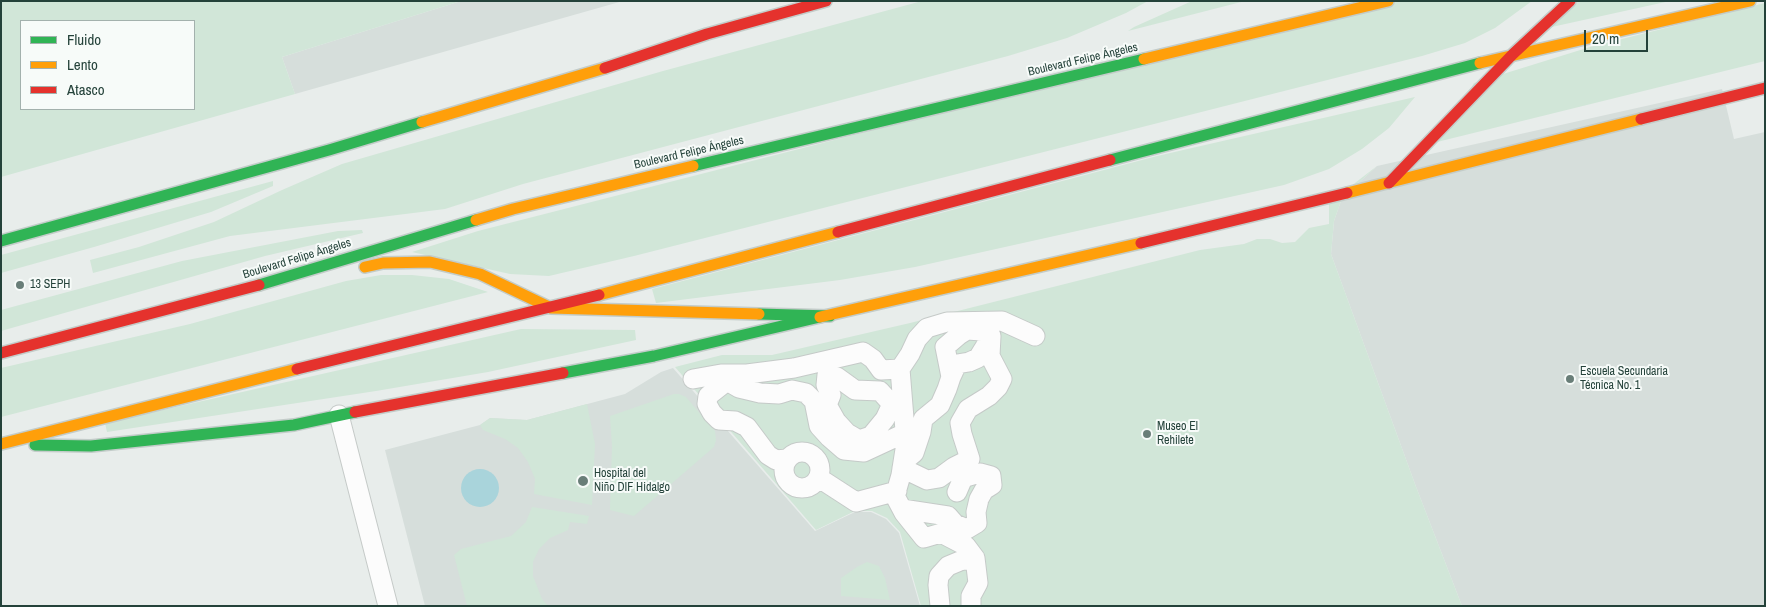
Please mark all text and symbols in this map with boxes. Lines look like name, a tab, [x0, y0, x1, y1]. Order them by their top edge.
legend	[20, 20, 195, 110]
scale bar	[1586, 20, 1650, 52]
text: 20 m	[1592, 28, 1619, 49]
text: Fluido	[67, 29, 101, 50]
street label: Boulevard Felipe Ángeles	[1027, 40, 1139, 80]
text: Lento	[67, 54, 98, 75]
text: Atasco	[67, 79, 105, 100]
street label: Boulevard Felipe Ángeles	[633, 133, 745, 173]
street label: Boulevard Felipe Ángeles	[241, 236, 353, 282]
place label: 13 SEPH	[30, 278, 70, 292]
marker: 13 SEPH	[14, 279, 26, 291]
place label: Escuela Secundaria Técnica No. 1	[1580, 365, 1668, 393]
marker: Escuela Secundaria Técnica No. 1	[1564, 373, 1576, 385]
place label: Museo El Rehilete	[1157, 420, 1198, 448]
marker: Museo El Rehilete	[1141, 428, 1153, 440]
place label: Hospital del Niño DIF Hidalgo	[594, 467, 670, 495]
marker: Hospital del Niño DIF Hidalgo	[576, 474, 590, 488]

